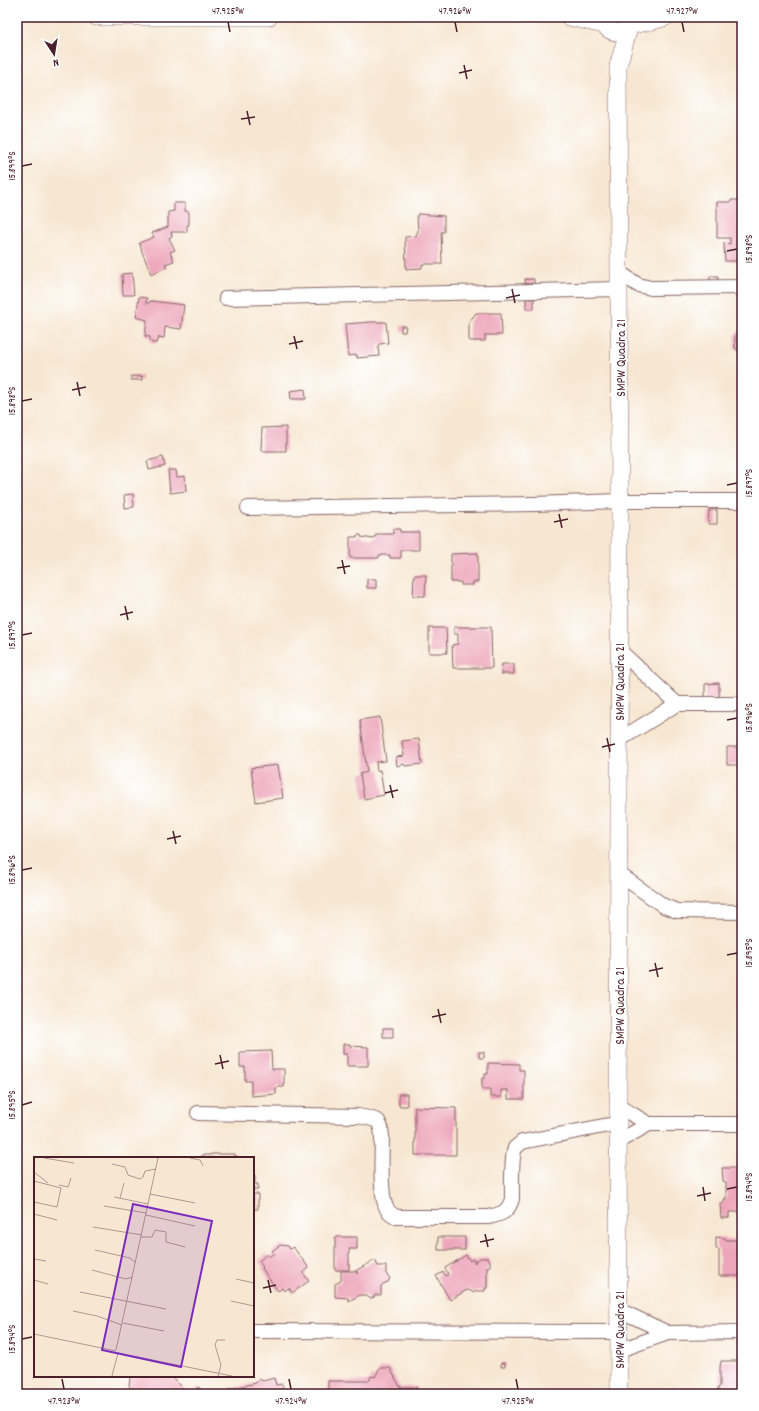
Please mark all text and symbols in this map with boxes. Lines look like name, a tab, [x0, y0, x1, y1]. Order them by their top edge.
text: 47.925°W	[212, 5, 244, 19]
text: 47.926°W	[439, 5, 471, 19]
text: 47.927°W	[666, 5, 698, 19]
north arrow	[34, 34, 74, 74]
text: N	[51, 53, 60, 70]
text: 15.899°S	[6, 151, 20, 181]
text: 15.898°S	[743, 235, 757, 263]
street label: SMPW Quadra 21	[613, 319, 632, 397]
text: 15.898°S	[6, 387, 20, 415]
text: 15.897°S	[743, 469, 757, 497]
text: 15.897°S	[6, 621, 20, 649]
street label: SMPW Quadra 21	[612, 643, 631, 721]
text: 15.896°S	[743, 703, 757, 733]
text: 15.896°S	[6, 855, 20, 885]
text: 15.895°S	[743, 938, 757, 968]
street label: SMPW Quadra 21	[612, 967, 631, 1045]
text: 15.895°S	[6, 1090, 20, 1120]
inset map	[34, 1157, 254, 1377]
text: 15.894°S	[743, 1173, 757, 1201]
street label: SMPW Quadra 21	[612, 1291, 631, 1369]
text: 15.894°S	[6, 1325, 20, 1353]
text: 47.923°W	[48, 1395, 80, 1409]
text: 47.924°W	[275, 1395, 307, 1409]
text: 47.925°W	[502, 1395, 534, 1409]

